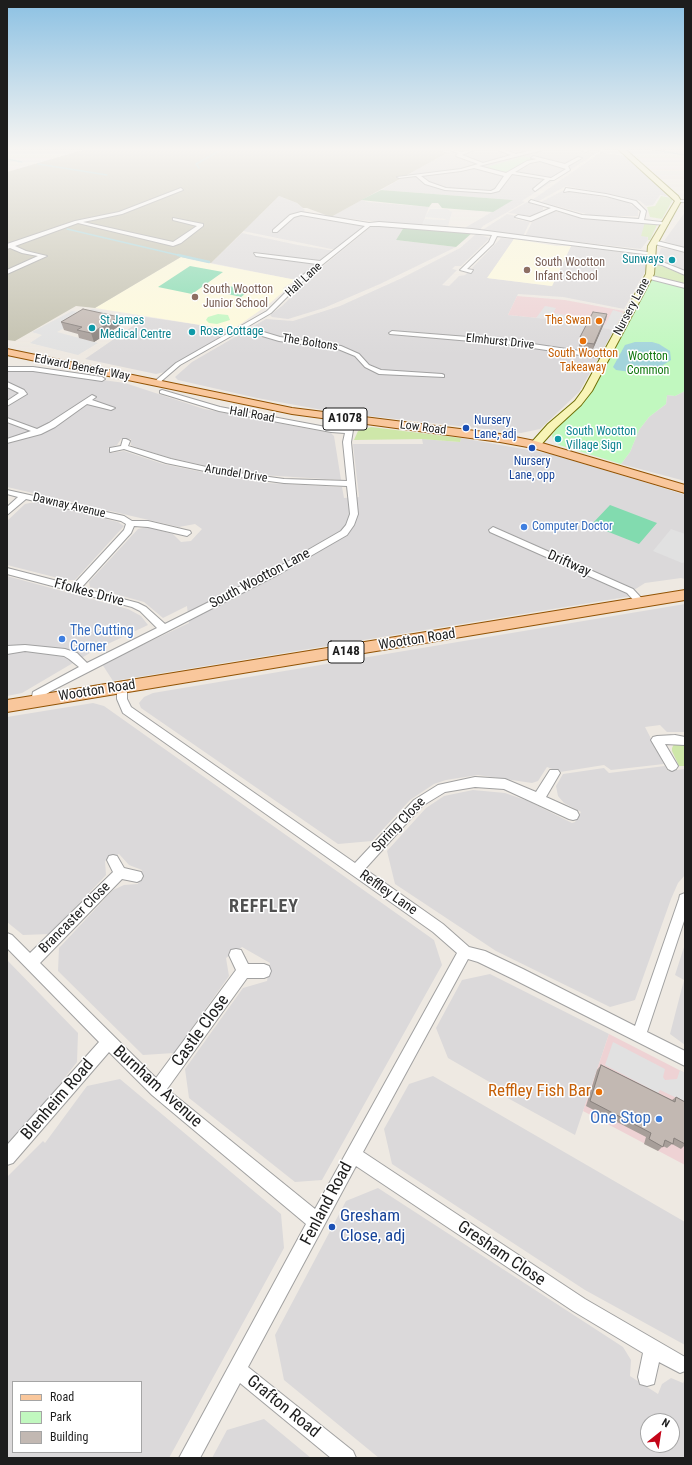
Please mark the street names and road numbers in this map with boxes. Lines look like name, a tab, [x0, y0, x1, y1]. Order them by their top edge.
street label: Hall Lane	[283, 260, 325, 300]
street label: Nursery Lane	[611, 276, 653, 338]
street label: The Boltons	[281, 331, 339, 355]
street label: Elmhurst Drive	[465, 331, 535, 353]
street label: Edward Benefer Way	[33, 352, 131, 384]
street label: Hall Road	[228, 404, 276, 426]
road number: A1078	[323, 408, 367, 430]
street label: Low Road	[399, 418, 447, 438]
street label: Arundel Drive	[204, 462, 268, 486]
street label: Dawnay Avenue	[31, 491, 107, 521]
street label: South Wootton Lane	[207, 545, 313, 613]
street label: Driftway	[545, 547, 593, 581]
street label: Ffolkes Drive	[52, 576, 126, 610]
street label: Wootton Road	[377, 626, 457, 654]
road number: A148	[328, 641, 364, 663]
street label: Wootton Road	[57, 677, 137, 705]
street label: Spring Close	[369, 794, 429, 856]
street label: Reffley Lane	[356, 867, 420, 919]
street label: Brancaster Close	[36, 879, 114, 957]
street label: Castle Close	[168, 991, 234, 1071]
street label: Burnham Avenue	[108, 1042, 206, 1132]
street label: Blenheim Road	[17, 1055, 99, 1145]
street label: Fenland Road	[297, 1159, 357, 1249]
street label: Gresham Close	[453, 1217, 549, 1291]
street label: Grafton Road	[242, 1371, 324, 1443]

